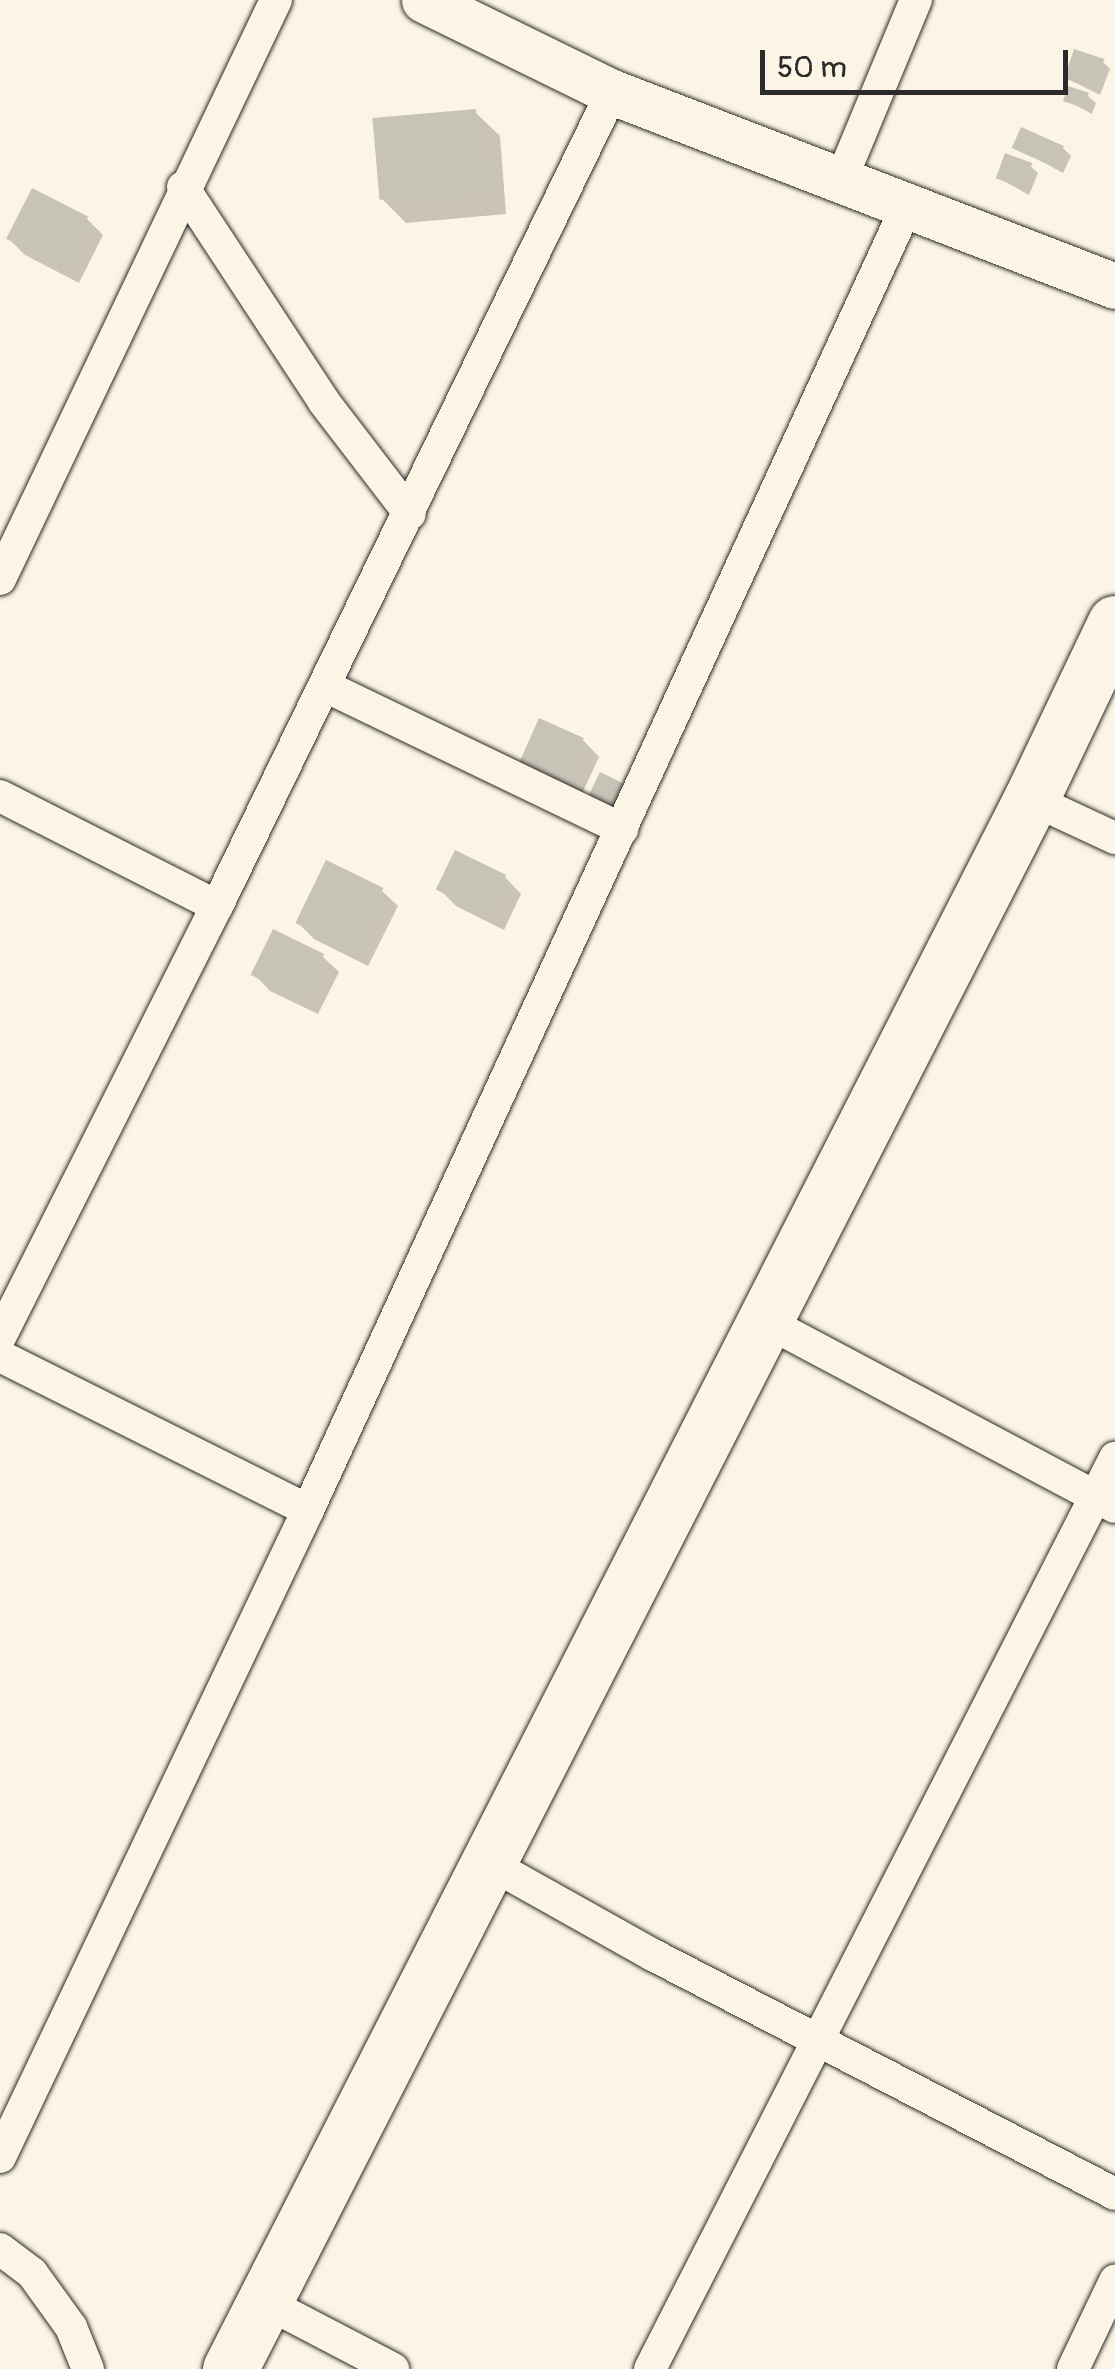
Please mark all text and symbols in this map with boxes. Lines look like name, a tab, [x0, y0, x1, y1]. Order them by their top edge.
scale bar	[765, 30, 1072, 92]
text: 50 m	[777, 49, 847, 86]

